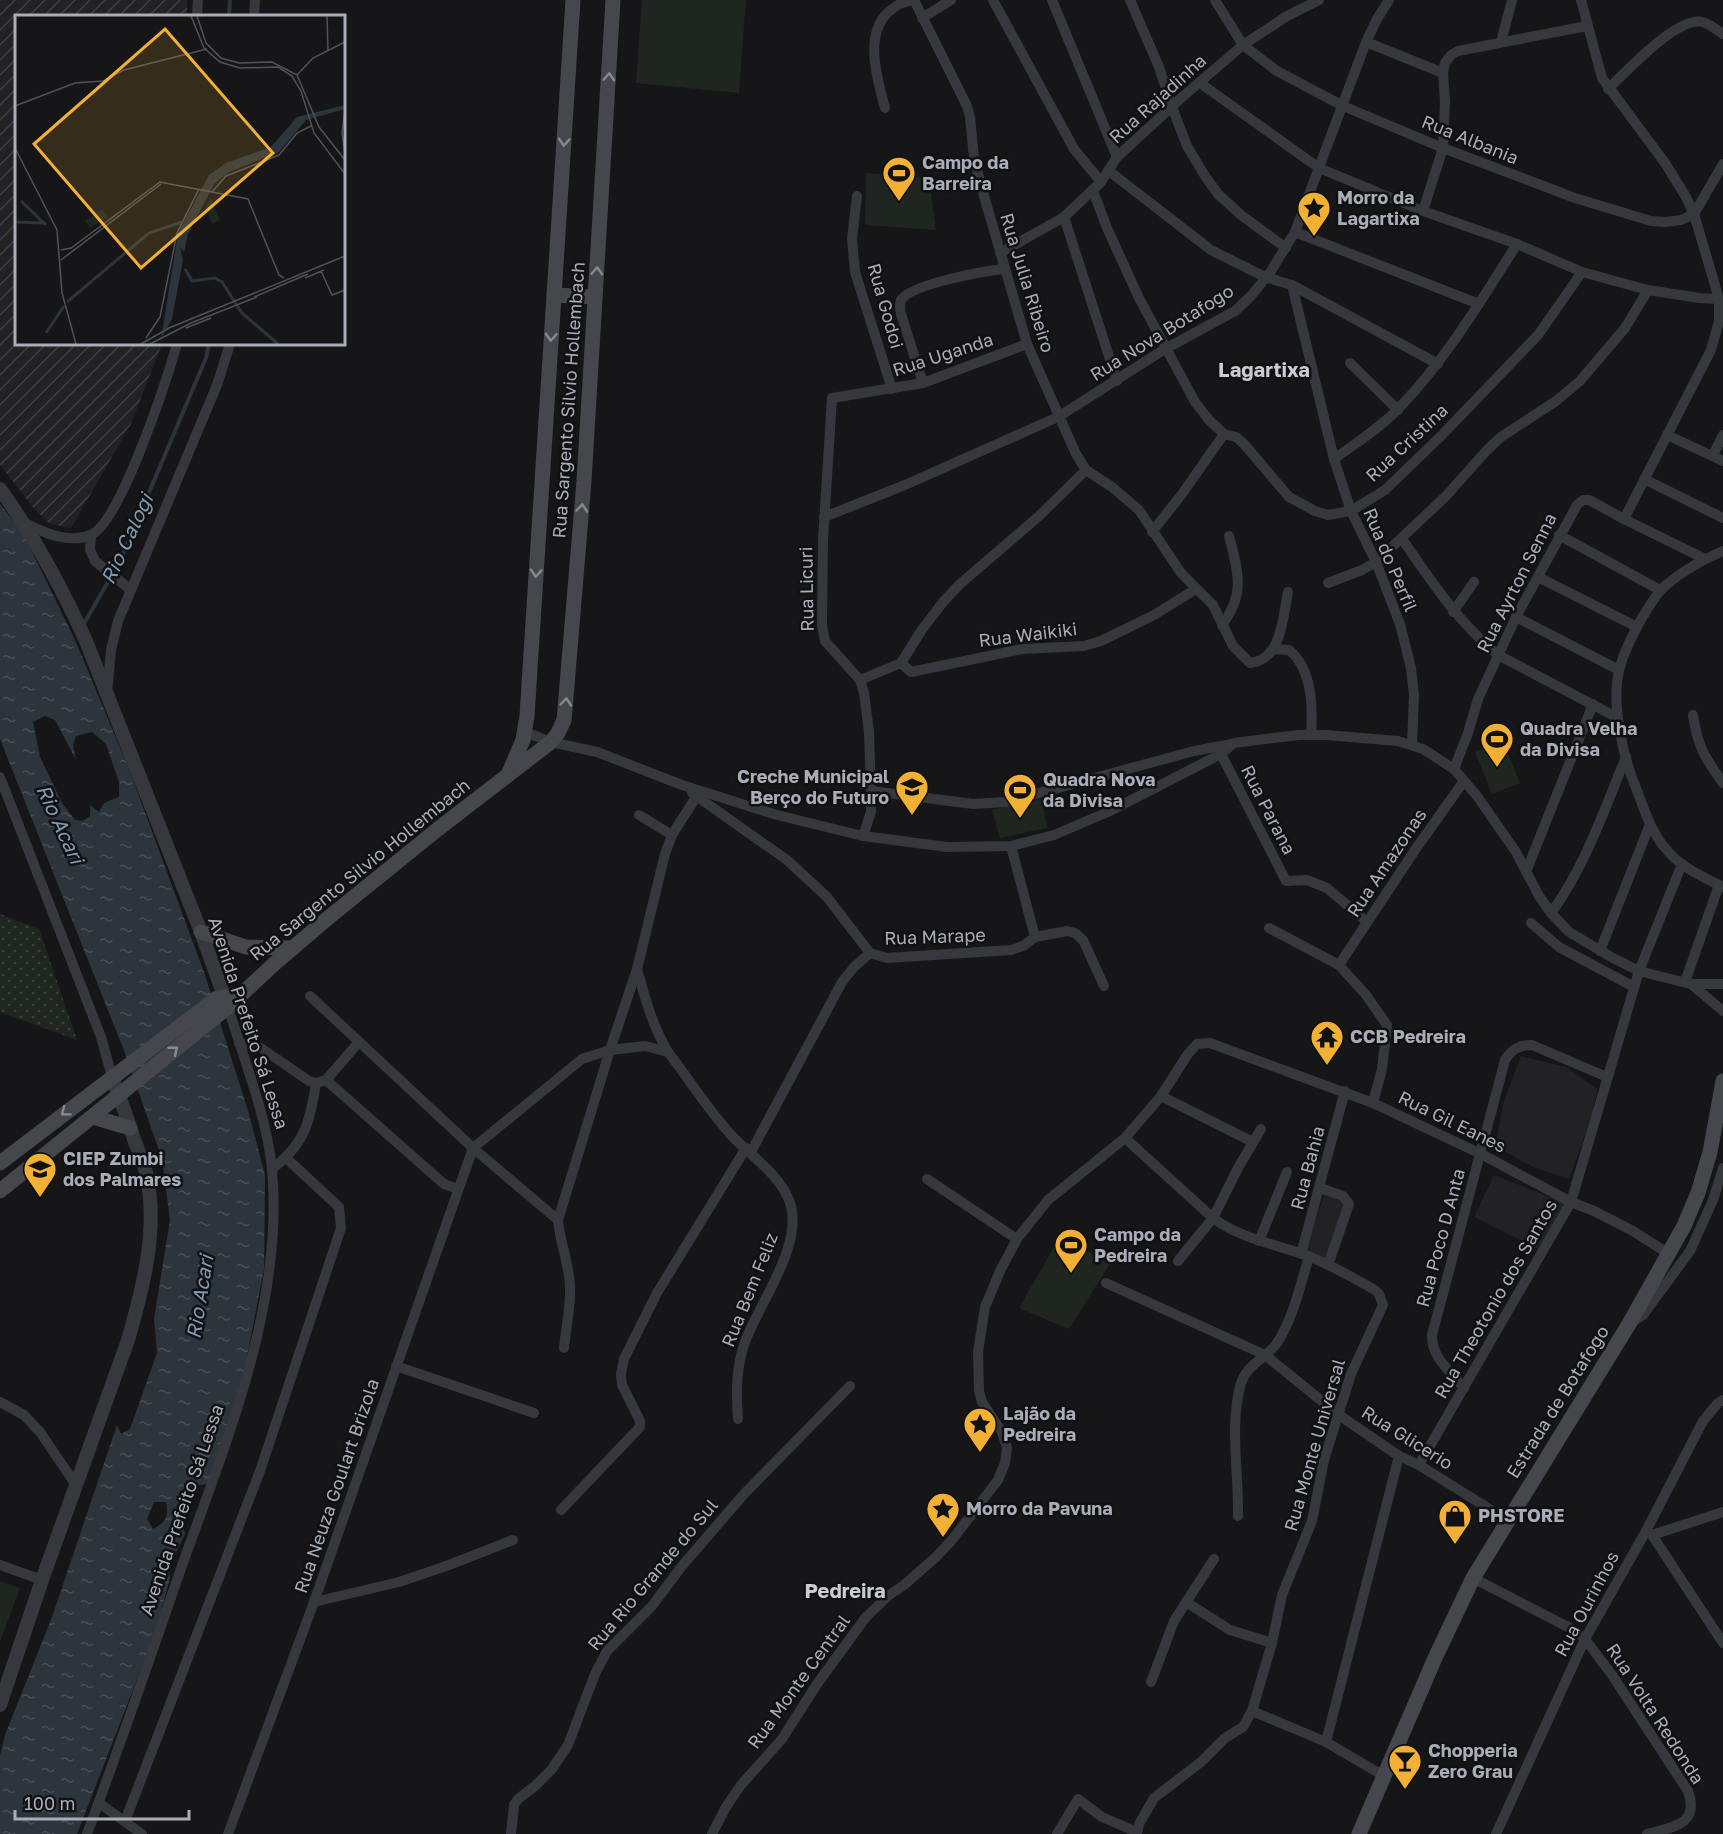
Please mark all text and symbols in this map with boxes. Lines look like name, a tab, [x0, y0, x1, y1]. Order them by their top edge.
inset map	[15, 15, 345, 345]
street label: Rua Rajadinha	[1104, 49, 1210, 148]
one-way arrow	[602, 72, 615, 81]
street label: Rua Albania	[1419, 110, 1522, 168]
one-way arrow	[558, 138, 571, 147]
place label: Campo da Barreira	[922, 151, 1009, 194]
sports icon: Campo da Barreira	[881, 155, 917, 202]
place label: Morro da Lagartixa	[1337, 186, 1420, 229]
place icon: Morro da Lagartixa	[1296, 190, 1332, 237]
street label: Rua Julia Ribeiro	[996, 210, 1060, 355]
street label: Rua Sargento Silvio Hollembach	[547, 261, 589, 539]
street label: Rua Godoi	[863, 261, 909, 351]
one-way arrow	[590, 267, 603, 276]
street label: Rua Nova Botafogo	[1086, 279, 1237, 385]
street label: Rua Uganda	[890, 327, 996, 381]
one-way arrow	[545, 332, 558, 341]
district label: Lagartixa	[1218, 357, 1310, 381]
street label: Rua Cristina	[1361, 399, 1452, 486]
water label: Rio Calogi	[95, 487, 159, 588]
one-way arrow	[575, 503, 588, 512]
street label: Rua do Perfil	[1359, 504, 1423, 615]
street label: Rua Ayrton Senna	[1471, 509, 1561, 656]
street label: Rua Licuri	[794, 546, 818, 632]
one-way arrow	[530, 569, 543, 578]
street label: Rua Waikiki	[977, 617, 1078, 651]
one-way arrow	[559, 697, 572, 707]
place label: Quadra Velha da Divisa	[1520, 717, 1637, 760]
sports icon: Quadra Velha da Divisa	[1479, 721, 1515, 768]
street label: Rua Parana	[1237, 761, 1301, 858]
place label: Creche Municipal Berço do Futuro	[737, 765, 889, 808]
place label: Quadra Nova da Divisa	[1043, 768, 1156, 811]
school or university icon: Creche Municipal Berço do Futuro	[894, 769, 930, 816]
sports icon: Quadra Nova da Divisa	[1002, 772, 1038, 819]
street label: Rua Sargento Silvio Hollembach	[245, 773, 474, 965]
water label: Rio Acari	[32, 780, 91, 869]
street label: Rua Amazonas	[1342, 804, 1431, 921]
street label: Avenida Prefeito Sá Lessa	[204, 914, 294, 1132]
street label: Rua Marape	[884, 923, 986, 949]
temple icon: CCB Pedreira	[1309, 1019, 1345, 1066]
place label: CCB Pedreira	[1350, 1025, 1466, 1047]
one-way arrow	[167, 1047, 178, 1058]
street label: Rua Gil Eanes	[1395, 1086, 1510, 1157]
one-way arrow	[61, 1105, 72, 1116]
street label: Rua Bahia	[1285, 1123, 1329, 1212]
place label: CIEP Zumbi dos Palmares	[63, 1147, 181, 1190]
school or university icon: CIEP Zumbi dos Palmares	[22, 1151, 58, 1198]
street label: Rua Poco D Anta	[1411, 1166, 1469, 1309]
street label: Rua Theotonio dos Santos	[1429, 1195, 1561, 1402]
place label: Campo da Pedreira	[1094, 1223, 1181, 1266]
sports icon: Campo da Pedreira	[1053, 1227, 1089, 1274]
street label: Rua Bem Feliz	[716, 1229, 782, 1350]
water label: Rio Acari	[181, 1251, 218, 1340]
street label: Estrada de Botafogo	[1501, 1321, 1613, 1482]
street label: Rua Monte Universal	[1279, 1356, 1349, 1534]
street label: Rua Neuza Goulart Brizola	[289, 1375, 383, 1596]
street label: Rua Glicerio	[1358, 1400, 1457, 1474]
street label: Avenida Prefeito Sá Lessa	[135, 1401, 228, 1618]
place label: Lajão da Pedreira	[1003, 1402, 1076, 1445]
place icon: Lajão da Pedreira	[962, 1406, 998, 1453]
place icon: Morro da Pavuna	[925, 1491, 961, 1538]
street label: Rua Rio Grande do Sul	[582, 1494, 722, 1655]
place label: Morro da Pavuna	[966, 1497, 1113, 1519]
shop icon: PHSTORE	[1437, 1498, 1473, 1545]
place label: PHSTORE	[1478, 1504, 1565, 1526]
street label: Rua Ourinhos	[1549, 1547, 1623, 1660]
district label: Pedreira	[804, 1578, 886, 1602]
street label: Rua Monte Central	[742, 1610, 854, 1753]
street label: Rua Volta Redonda	[1602, 1639, 1709, 1788]
place label: Chopperia Zero Grau	[1428, 1739, 1518, 1782]
bar icon: Chopperia Zero Grau	[1387, 1743, 1423, 1790]
scale bar	[15, 1783, 189, 1821]
text: 100 m	[24, 1792, 75, 1814]

